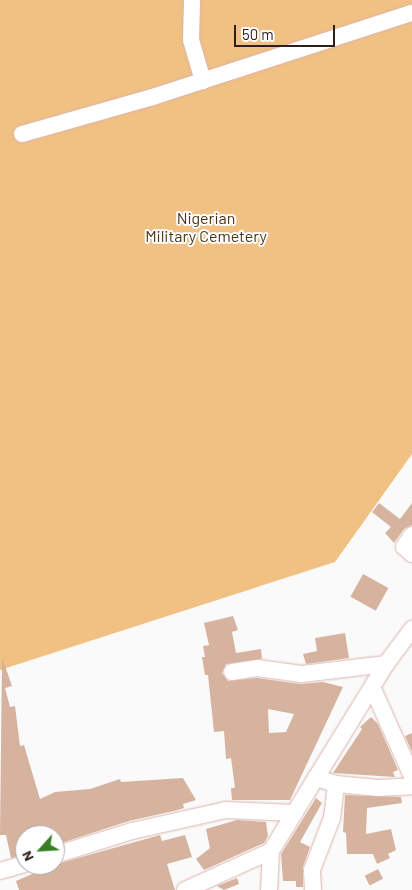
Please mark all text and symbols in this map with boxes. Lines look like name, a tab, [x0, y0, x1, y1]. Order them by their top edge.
scale bar	[237, 15, 338, 47]
text: 50 m	[242, 25, 274, 43]
park label: Nigerian Military Cemetery	[145, 208, 267, 246]
north arrow	[15, 825, 65, 875]
text: N	[17, 848, 37, 864]

